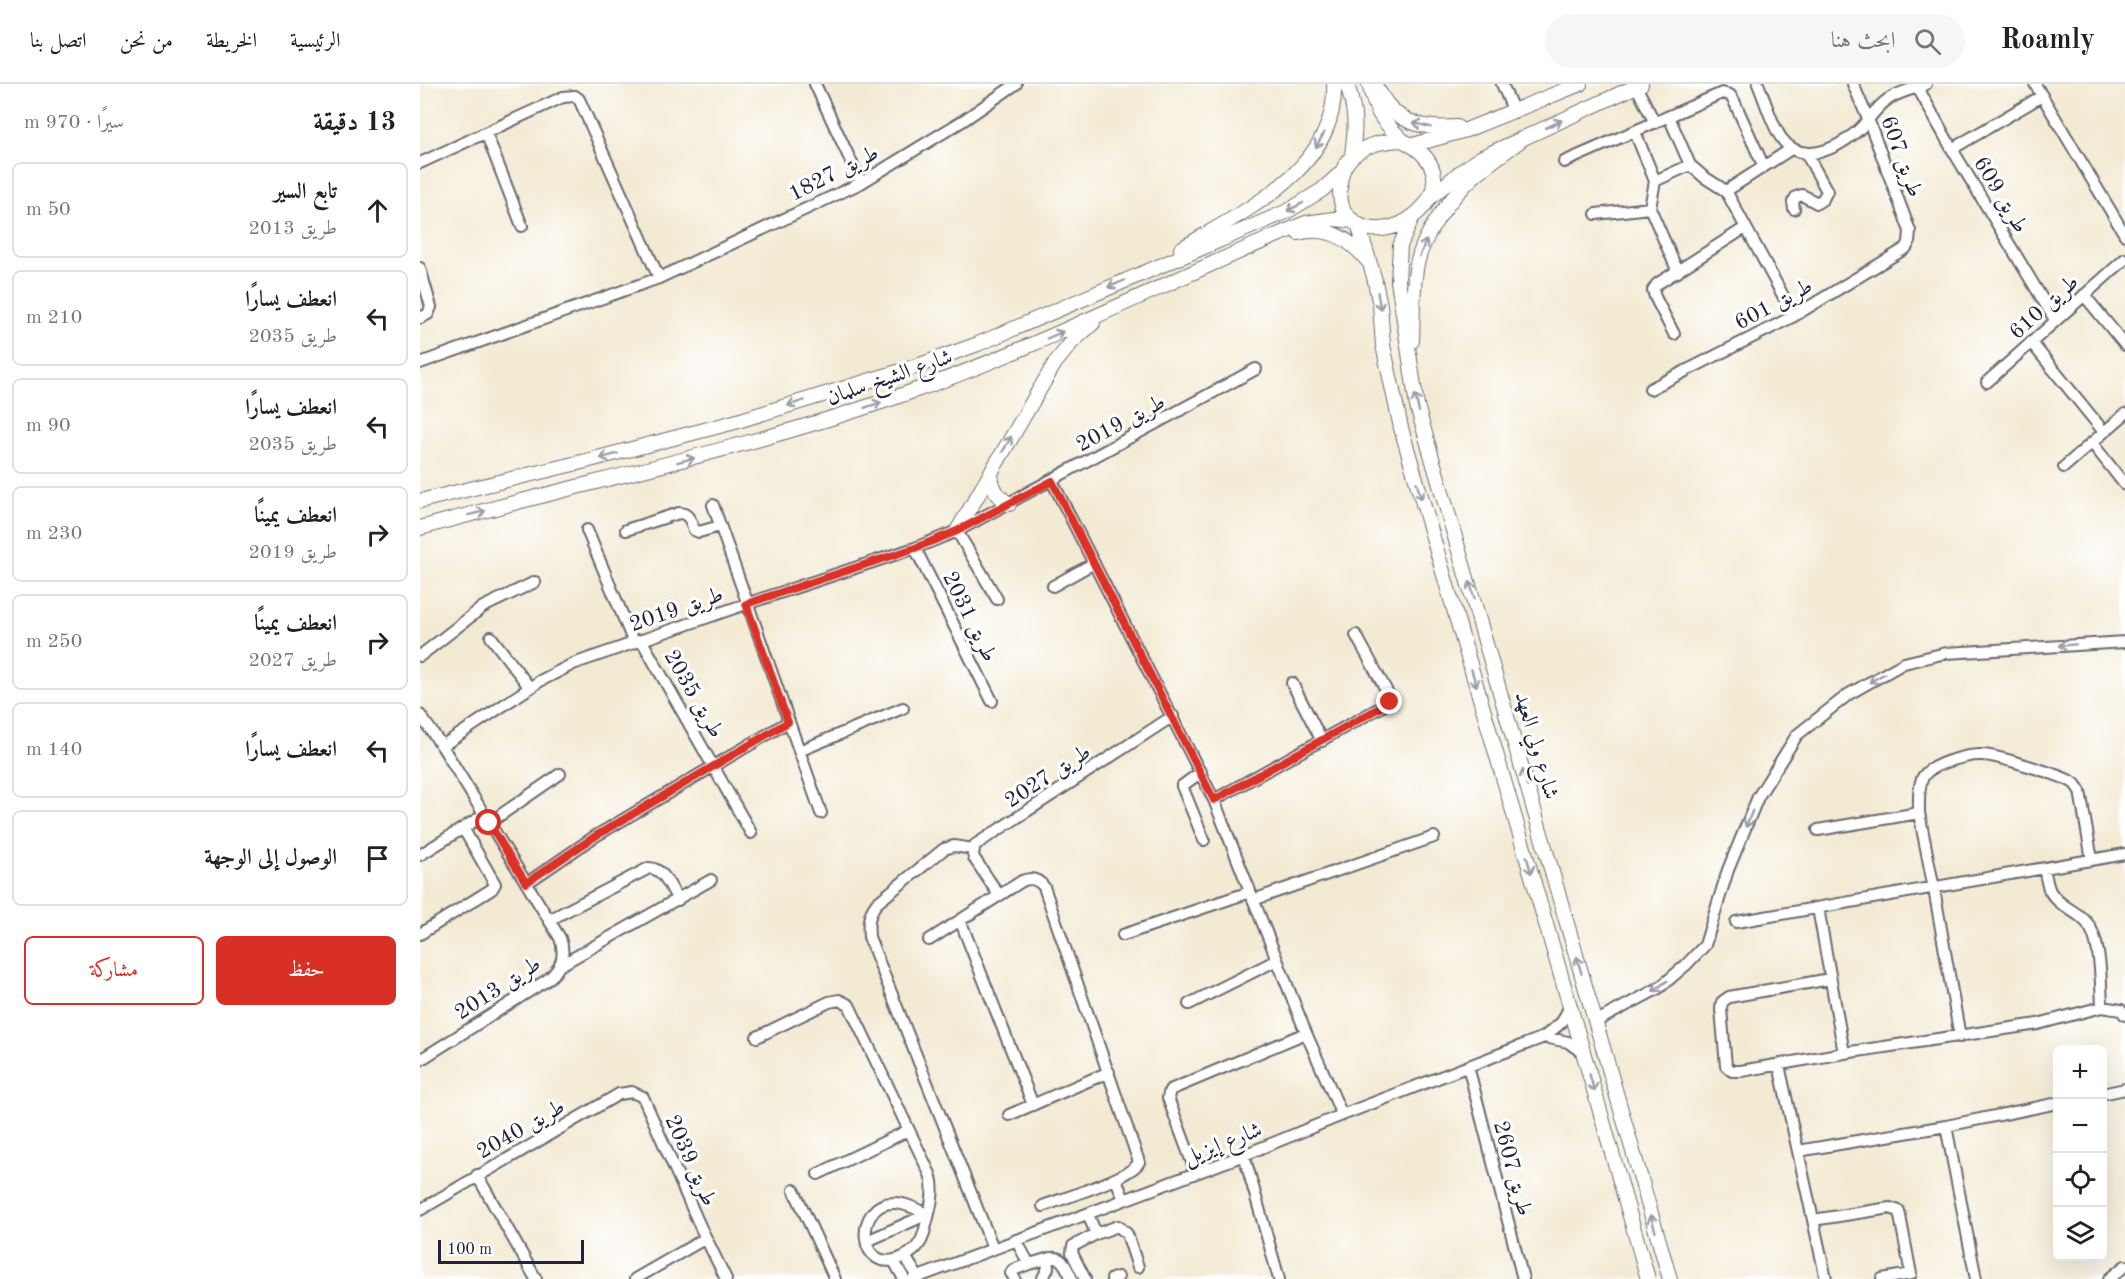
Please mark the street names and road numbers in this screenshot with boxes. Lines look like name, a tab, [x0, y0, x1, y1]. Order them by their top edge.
street label: طريق 607	[1874, 113, 1926, 201]
street label: طريق 1827	[785, 142, 883, 207]
street label: طريق 609	[1967, 153, 2032, 238]
street label: طريق 610	[2006, 271, 2085, 345]
street label: طريق 601	[1731, 275, 1817, 336]
street label: شارع الشيخ سلمان	[824, 346, 958, 416]
street label: طريق 2019	[1073, 391, 1170, 458]
street label: طريق 2031	[936, 568, 1000, 666]
street label: طريق 2019	[627, 584, 727, 638]
street label: طريق 2035	[658, 646, 727, 743]
street label: شارع ولي العهد	[1504, 689, 1562, 803]
street label: طريق 2027	[1001, 741, 1096, 814]
street label: طريق 2013	[451, 953, 546, 1026]
street label: طريق 2040	[473, 1096, 570, 1165]
street label: طريق 2039	[658, 1112, 720, 1211]
street label: شارع إيزيل	[1180, 1119, 1267, 1175]
street label: طريق 2607	[1487, 1119, 1535, 1219]

